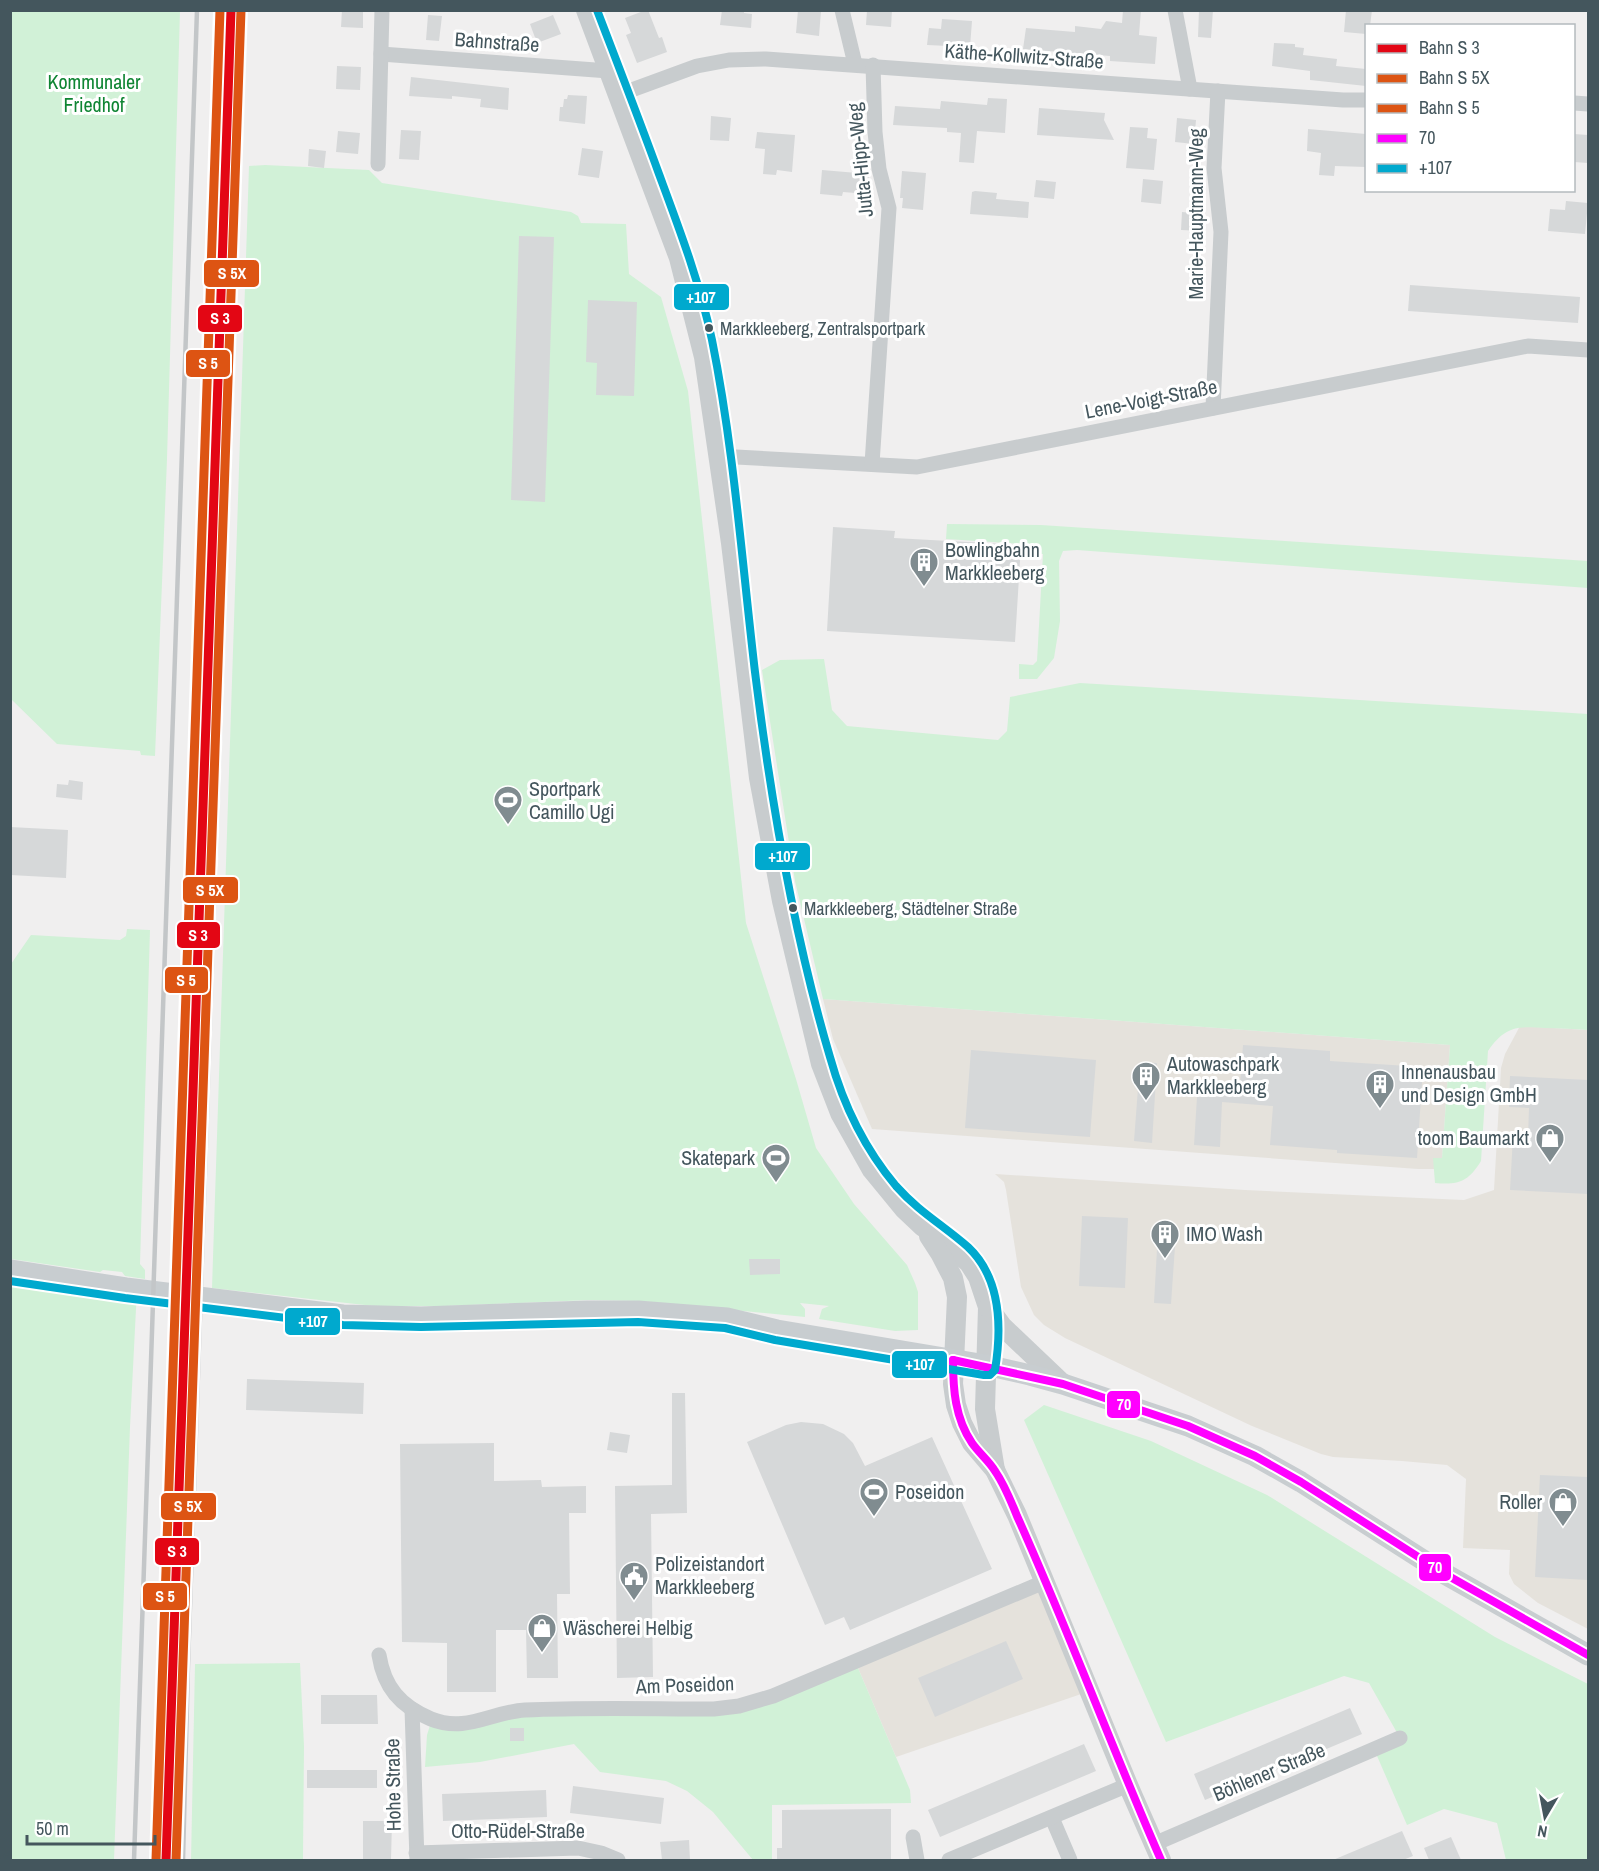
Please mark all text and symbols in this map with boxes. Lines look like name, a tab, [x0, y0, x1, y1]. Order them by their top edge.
legend	[1365, 24, 1575, 192]
street label: Bahnstraße	[454, 25, 540, 58]
text: Bahn S 3	[1419, 35, 1480, 60]
street label: Käthe-Kollwitz-Straße	[944, 36, 1105, 75]
text: Bahn S 5X	[1419, 65, 1490, 90]
park label: Kommunaler Friedhof	[48, 68, 141, 118]
text: Bahn S 5	[1419, 95, 1480, 120]
street label: Jutta-Hipp-Weg	[840, 102, 879, 218]
text: 70	[1419, 125, 1435, 150]
street label: Marie-Hauptmann-Weg	[1182, 128, 1209, 300]
text: +107	[1419, 155, 1452, 180]
line badge: S 5X	[203, 259, 260, 288]
text: S 5X	[218, 262, 246, 284]
line badge: +107	[673, 283, 730, 311]
text: +107	[686, 286, 716, 308]
line badge: S 3	[197, 304, 243, 333]
text: S 3	[210, 307, 230, 329]
place label: Markkleeberg, Zentralsportpark	[720, 316, 926, 341]
marker: Markkleeberg, Zentralsportpark	[703, 322, 715, 334]
line badge: S 5	[185, 349, 231, 378]
text: S 5	[198, 352, 218, 374]
street label: Lene-Voigt-Straße	[1083, 372, 1219, 425]
place label: Bowlingbahn Markkleeberg	[945, 536, 1044, 586]
building icon: Bowlingbahn Markkleeberg	[908, 546, 940, 588]
place label: Sportpark Camillo Ugi	[529, 775, 615, 825]
sports icon: Sportpark Camillo Ugi	[492, 784, 524, 826]
line badge: +107	[754, 842, 811, 871]
text: +107	[768, 845, 798, 867]
line badge: S 5X	[182, 876, 239, 904]
text: S 5X	[196, 879, 224, 901]
place label: Markkleeberg, Städtelner Straße	[804, 896, 1017, 921]
marker: Markkleeberg, Städtelner Straße	[787, 902, 799, 914]
line badge: S 3	[176, 921, 221, 949]
text: S 3	[188, 924, 208, 946]
line badge: S 5	[164, 966, 209, 994]
text: S 5	[176, 969, 196, 991]
place label: Autowaschpark Markkleeberg	[1166, 1050, 1280, 1100]
place label: Innenausbau und Design GmbH	[1401, 1058, 1537, 1108]
building icon: Autowaschpark Markkleeberg	[1130, 1060, 1162, 1102]
building icon: Innenausbau und Design GmbH	[1364, 1068, 1396, 1110]
shop icon: toom Baumarkt	[1534, 1122, 1566, 1164]
place label: toom Baumarkt	[1418, 1124, 1529, 1151]
sports icon: Skatepark	[760, 1142, 792, 1184]
place label: Skatepark	[681, 1144, 756, 1171]
building icon: IMO Wash	[1149, 1218, 1181, 1260]
place label: IMO Wash	[1186, 1220, 1263, 1247]
line badge: +107	[284, 1307, 341, 1336]
text: +107	[298, 1310, 328, 1332]
line badge: +107	[891, 1350, 948, 1379]
text: +107	[905, 1353, 935, 1375]
line badge: 70	[1106, 1390, 1141, 1419]
text: 70	[1117, 1393, 1131, 1415]
sports icon: Poseidon	[858, 1476, 890, 1518]
place label: Poseidon	[895, 1478, 964, 1505]
shop icon: Roller	[1547, 1486, 1579, 1528]
place label: Roller	[1499, 1488, 1543, 1515]
line badge: S 5X	[160, 1492, 217, 1521]
text: S 5X	[174, 1495, 202, 1517]
line badge: S 3	[154, 1537, 200, 1566]
text: S 3	[167, 1540, 187, 1562]
place label: Polizeistandort Markkleeberg	[655, 1550, 765, 1600]
line badge: 70	[1418, 1553, 1452, 1582]
text: 70	[1428, 1556, 1442, 1578]
public building icon: Polizeistandort Markkleeberg	[618, 1560, 650, 1602]
line badge: S 5	[142, 1582, 188, 1611]
text: S 5	[155, 1585, 175, 1607]
shop icon: Wäscherei Helbig	[526, 1612, 558, 1654]
place label: Wäscherei Helbig	[563, 1614, 693, 1641]
street label: Am Poseidon	[634, 1669, 735, 1700]
street label: Böhlener Straße	[1209, 1736, 1329, 1807]
street label: Hohe Straße	[378, 1738, 407, 1832]
north arrow	[1515, 1787, 1575, 1847]
scale bar	[27, 1808, 154, 1846]
text: 50 m	[36, 1816, 69, 1841]
street label: Otto-Rüdel-Straße	[451, 1817, 585, 1844]
text: N	[1536, 1820, 1549, 1843]

